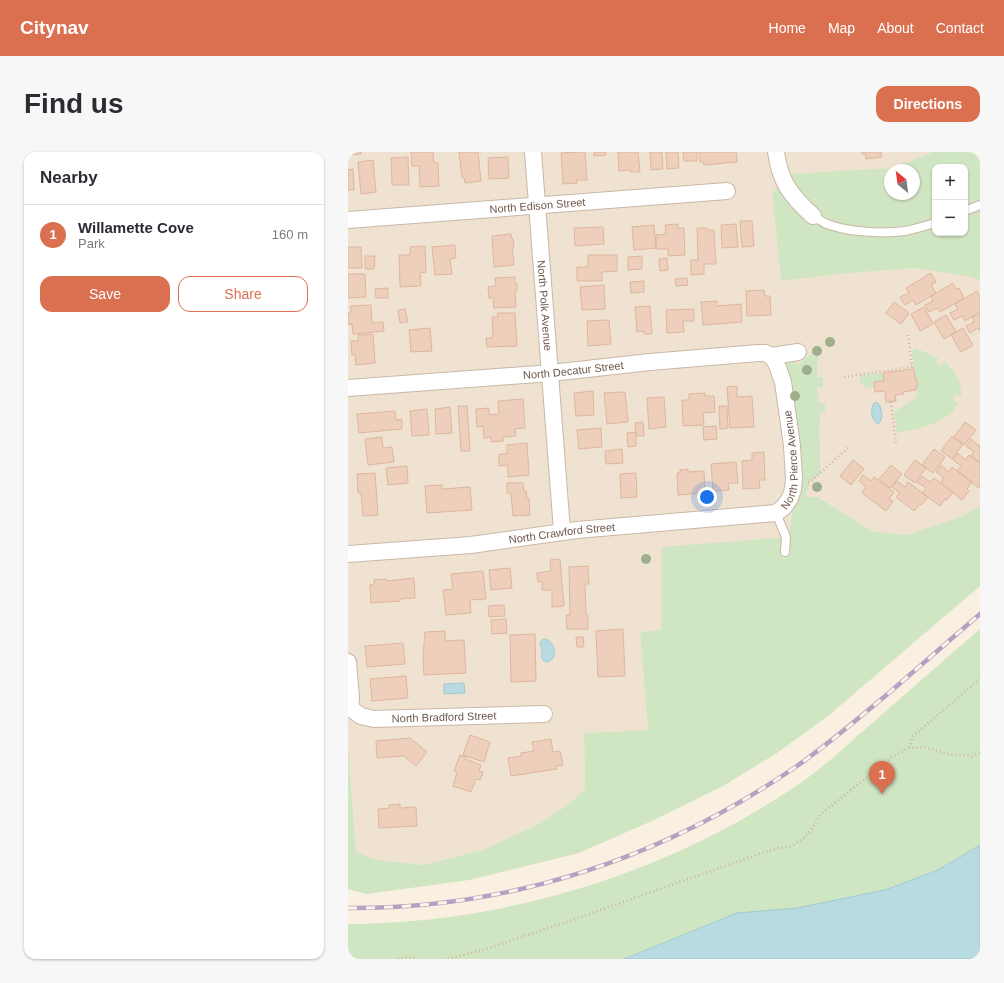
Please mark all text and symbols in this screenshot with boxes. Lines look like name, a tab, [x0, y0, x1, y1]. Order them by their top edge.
text: Citynav	[20, 17, 89, 38]
text: Home	[769, 20, 806, 36]
text: Map	[828, 20, 855, 36]
text: About	[877, 20, 914, 36]
text: Contact	[936, 20, 984, 36]
button: Directions	[876, 86, 980, 122]
text: Find us	[24, 88, 124, 119]
north arrow	[884, 164, 920, 200]
map controls	[932, 164, 968, 236]
button: +	[932, 164, 968, 200]
text: Nearby	[40, 168, 98, 187]
street label: North Edison Street	[489, 196, 586, 215]
button: −	[932, 200, 968, 236]
text: Willamette Cove	[78, 219, 194, 236]
text: 1	[49, 227, 57, 242]
text: 160 m	[272, 227, 308, 242]
text: Park	[78, 236, 105, 251]
street label: North Polk Avenue	[535, 260, 554, 351]
button: Save	[40, 276, 170, 312]
button: Share	[178, 276, 308, 312]
street label: North Decatur Street	[523, 359, 624, 381]
street label: North Pierce Avenue	[778, 410, 800, 512]
your location	[697, 487, 717, 507]
street label: North Crawford Street	[508, 521, 616, 546]
street label: North Bradford Street	[392, 709, 497, 724]
pin: 1	[869, 761, 895, 794]

